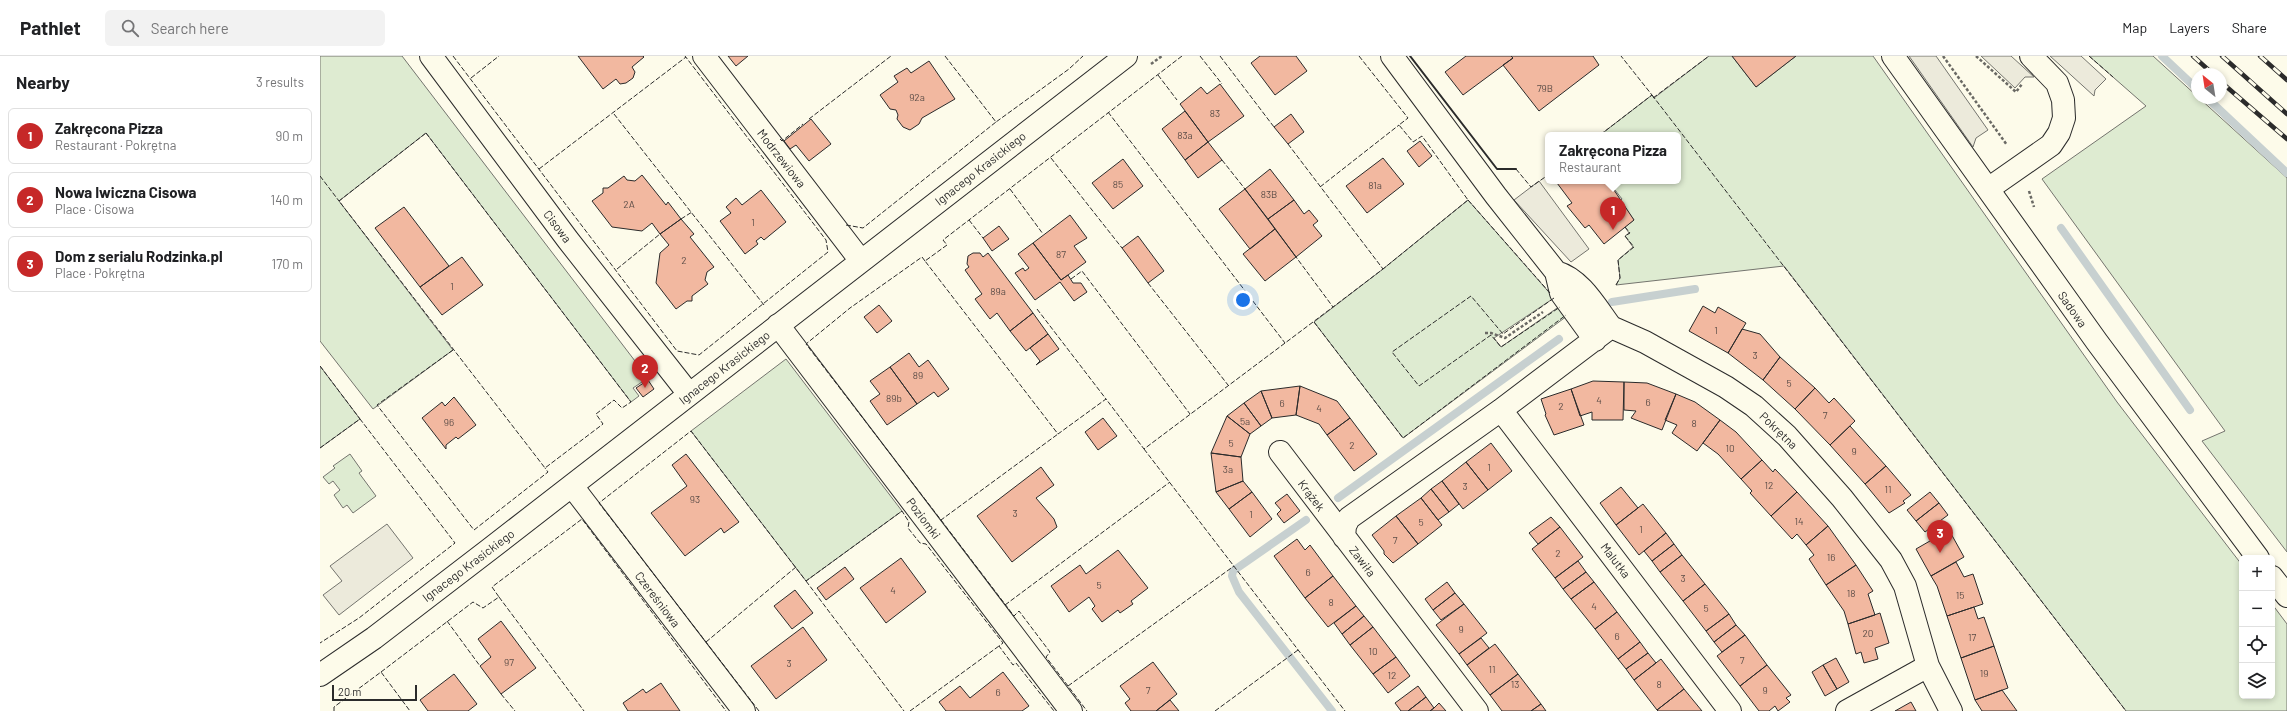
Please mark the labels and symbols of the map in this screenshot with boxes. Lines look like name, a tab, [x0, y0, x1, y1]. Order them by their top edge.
north arrow	[2191, 68, 2227, 104]
house number: 79B	[1537, 82, 1553, 94]
house number: 92a	[909, 91, 925, 103]
house number: 83	[1210, 107, 1220, 119]
street label: Modrzewiowa	[755, 126, 809, 190]
street label: Ignacego Krasickiego	[932, 128, 1028, 208]
house number: 83a	[1177, 129, 1193, 141]
house number: 85	[1113, 178, 1123, 190]
house number: 81a	[1368, 179, 1382, 191]
house number: 83B	[1261, 188, 1277, 200]
pin: 1	[1600, 197, 1626, 230]
house number: 2A	[623, 198, 635, 210]
street label: Cisowa	[541, 207, 575, 245]
house number: 1	[751, 216, 755, 228]
house number: 87	[1056, 248, 1066, 260]
house number: 2	[681, 254, 687, 266]
house number: 1	[450, 280, 454, 292]
house number: 89a	[990, 285, 1006, 297]
street label: Sadowa	[2056, 288, 2090, 330]
your location	[1233, 290, 1253, 310]
house number: 1	[1714, 324, 1718, 336]
street label: Ignacego Krasickiego	[676, 327, 772, 407]
house number: 3	[1752, 349, 1758, 361]
pin: 2	[632, 355, 658, 388]
house number: 89	[913, 369, 923, 381]
house number: 5	[1786, 377, 1792, 389]
house number: 89b	[886, 392, 902, 404]
house number: 4	[1596, 394, 1602, 406]
house number: 6	[1645, 396, 1651, 408]
house number: 6	[1279, 397, 1285, 409]
house number: 2	[1558, 400, 1564, 412]
house number: 4	[1316, 402, 1322, 414]
street label: Pokrętna	[1757, 409, 1801, 451]
house number: 7	[1823, 409, 1828, 421]
house number: 5a	[1240, 415, 1250, 427]
house number: 96	[444, 416, 454, 428]
house number: 8	[1691, 417, 1697, 429]
house number: 5	[1228, 437, 1234, 449]
house number: 2	[1349, 439, 1355, 451]
house number: 10	[1725, 442, 1735, 454]
house number: 9	[1851, 445, 1857, 457]
house number: 1	[1487, 461, 1491, 473]
house number: 3a	[1223, 463, 1233, 475]
street label: Krążek	[1296, 477, 1328, 513]
house number: 12	[1765, 479, 1773, 491]
house number: 3	[1462, 480, 1468, 492]
house number: 11	[1884, 483, 1892, 495]
house number: 93	[690, 493, 700, 505]
street label: Poziomki	[904, 495, 944, 541]
house number: 3	[1012, 507, 1018, 519]
house number: 1	[1249, 508, 1253, 520]
house number: 14	[1794, 515, 1804, 527]
house number: 5	[1418, 516, 1424, 528]
pin: 3	[1927, 520, 1953, 553]
house number: 1	[1639, 523, 1643, 535]
street label: Ignacego Krasickiego	[419, 526, 517, 604]
house number: 7	[1393, 534, 1398, 546]
street label: Malutka	[1598, 540, 1634, 580]
street label: Zawiła	[1347, 543, 1379, 579]
house number: 2	[1555, 547, 1561, 559]
house number: 16	[1827, 551, 1835, 563]
house number: 6	[1305, 566, 1311, 578]
street label: Czereśniowa	[633, 568, 683, 630]
house number: 3	[1680, 572, 1686, 584]
house number: 5	[1096, 579, 1102, 591]
house number: 4	[890, 584, 896, 596]
house number: 18	[1847, 587, 1855, 599]
house number: 15	[1956, 589, 1964, 601]
house number: 8	[1328, 596, 1334, 608]
house number: 4	[1591, 600, 1597, 612]
house number: 5	[1703, 602, 1709, 614]
house number: 9	[1458, 623, 1464, 635]
house number: 20	[1862, 627, 1874, 639]
house number: 6	[1614, 630, 1620, 642]
house number: 17	[1968, 631, 1976, 643]
house number: 10	[1368, 645, 1378, 657]
house number: 7	[1740, 654, 1745, 666]
house number: 97	[504, 656, 514, 668]
house number: 3	[786, 657, 792, 669]
house number: 11	[1488, 663, 1496, 675]
house number: 19	[1980, 667, 1988, 679]
house number: 12	[1388, 669, 1396, 681]
house number: 13	[1511, 678, 1519, 690]
house number: 8	[1656, 678, 1662, 690]
scale bar	[332, 683, 417, 702]
house number: 7	[1146, 684, 1151, 696]
house number: 9	[1762, 684, 1768, 696]
house number: 6	[995, 686, 1001, 698]

